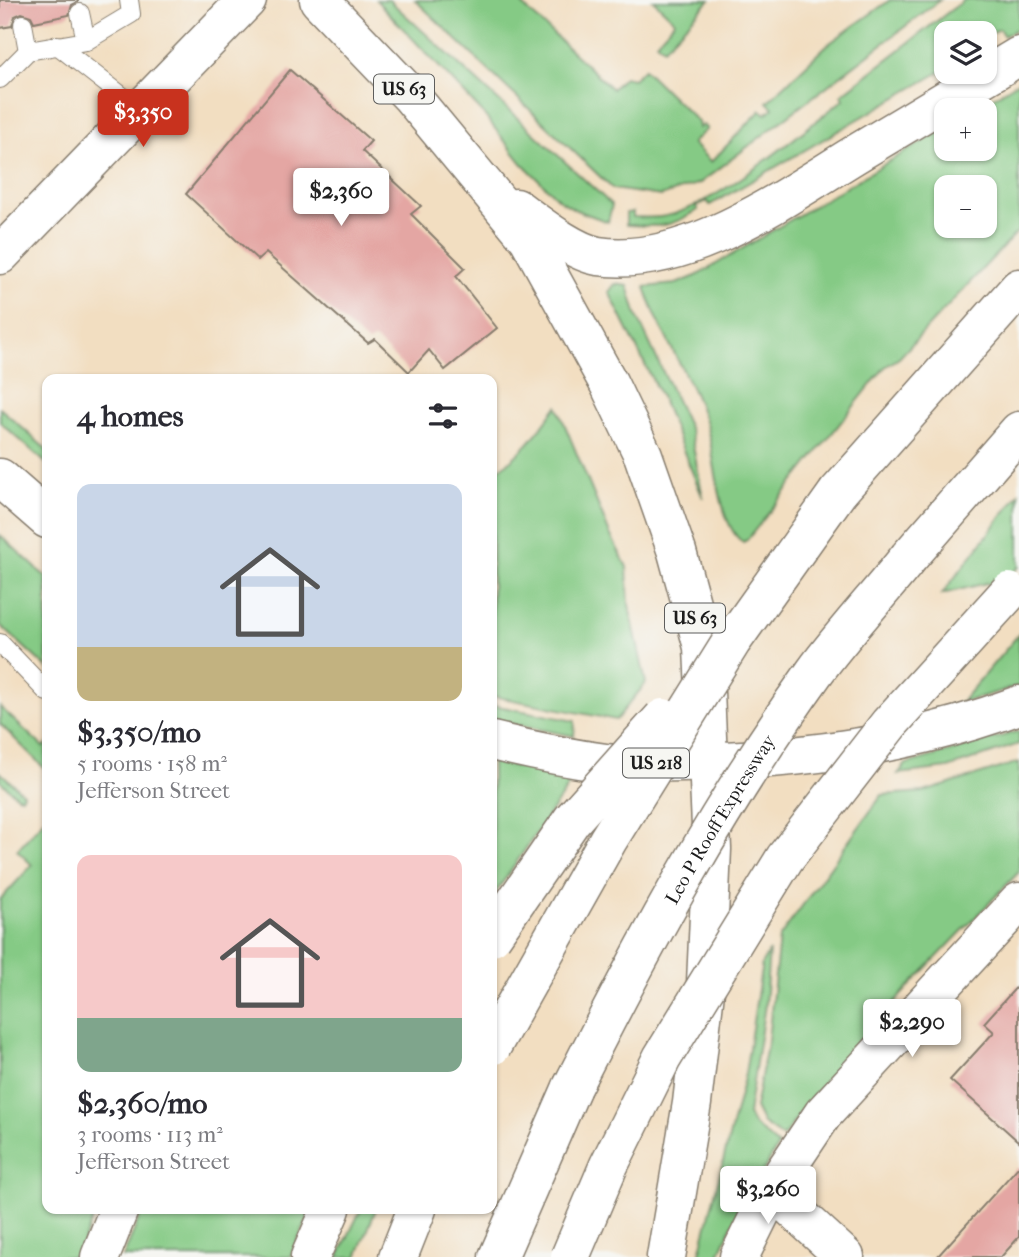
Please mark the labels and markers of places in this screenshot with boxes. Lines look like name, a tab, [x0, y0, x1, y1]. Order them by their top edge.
pin: $3,350	[86, 90, 200, 149]
pin: $2,360	[284, 168, 398, 228]
pin: $2,290	[855, 1000, 969, 1059]
pin: $3,260	[711, 1166, 825, 1226]

